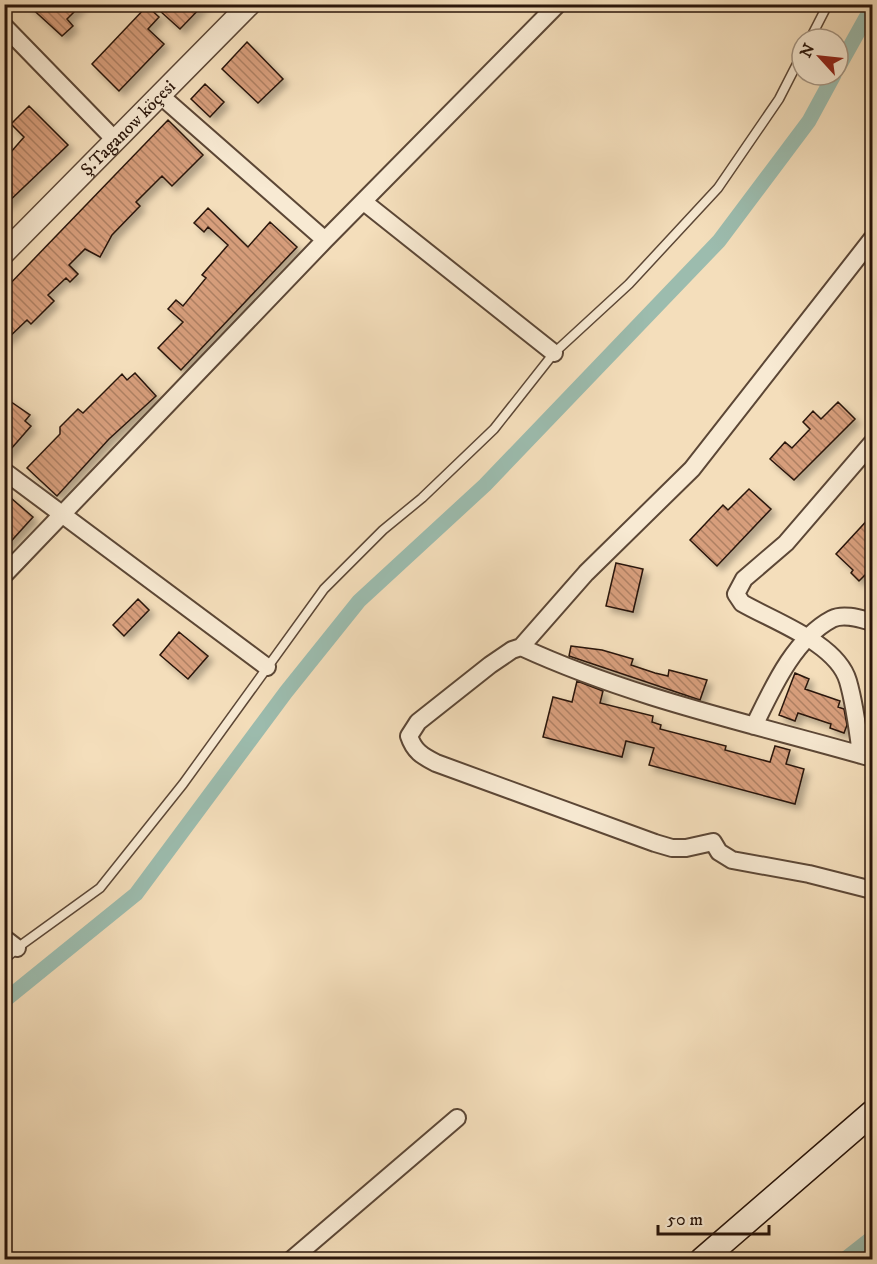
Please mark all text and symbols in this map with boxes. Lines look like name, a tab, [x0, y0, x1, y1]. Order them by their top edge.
north arrow	[790, 27, 850, 87]
text: N	[796, 40, 819, 61]
street label: Ş.Taganow köçesi	[76, 76, 180, 181]
scale bar	[658, 1198, 769, 1236]
text: 50 m	[667, 1209, 703, 1231]

